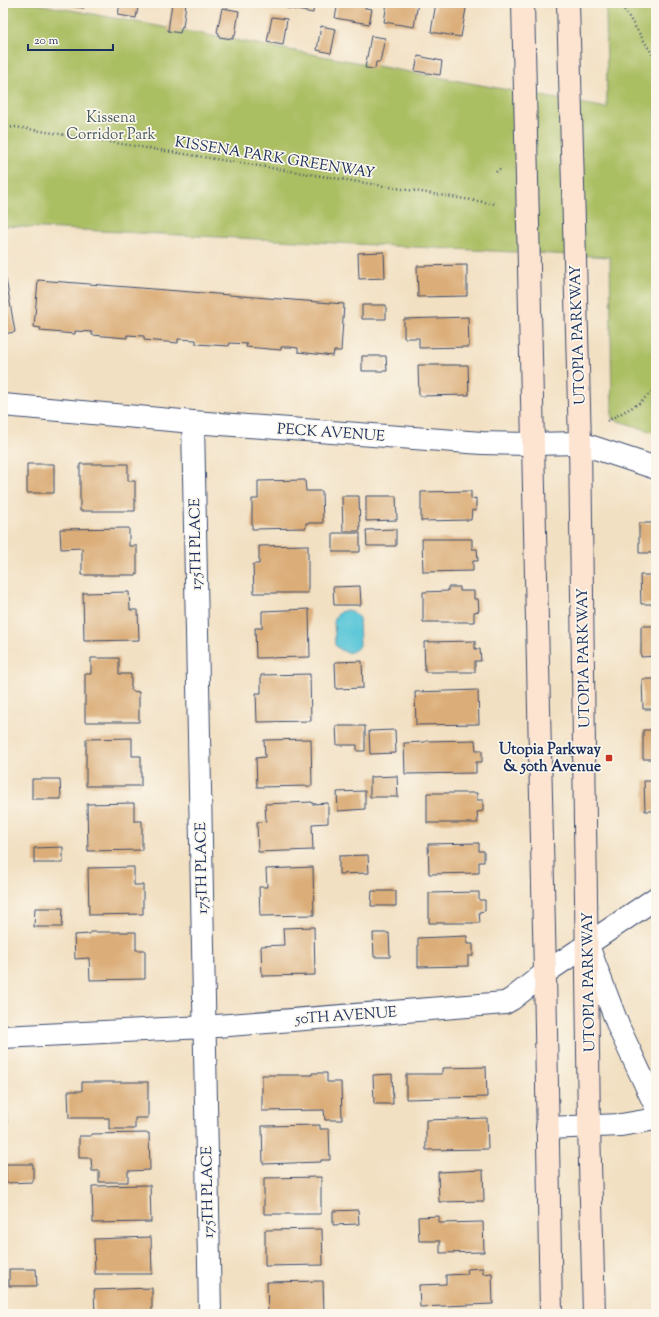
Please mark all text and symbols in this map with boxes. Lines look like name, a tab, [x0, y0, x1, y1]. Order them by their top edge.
scale bar	[28, 26, 113, 52]
text: 20 m	[34, 32, 59, 50]
park label: Kissena Corridor Park	[66, 108, 156, 146]
street label: KISSENA PARK GREENWAY	[173, 132, 377, 185]
street label: UTOPIA PARKWAY	[566, 264, 591, 405]
street label: PECK AVENUE	[276, 419, 386, 448]
street label: 175TH PLACE	[185, 498, 208, 590]
street label: UTOPIA PARKWAY	[573, 587, 596, 728]
place label: Utopia Parkway & 50th Avenue	[499, 740, 602, 778]
marker: Utopia Parkway & 50th Avenue	[604, 753, 614, 763]
street label: 175TH PLACE	[191, 822, 214, 914]
street label: UTOPIA PARKWAY	[578, 911, 601, 1052]
street label: 50TH AVENUE	[294, 1002, 398, 1031]
street label: 175TH PLACE	[197, 1146, 220, 1238]

